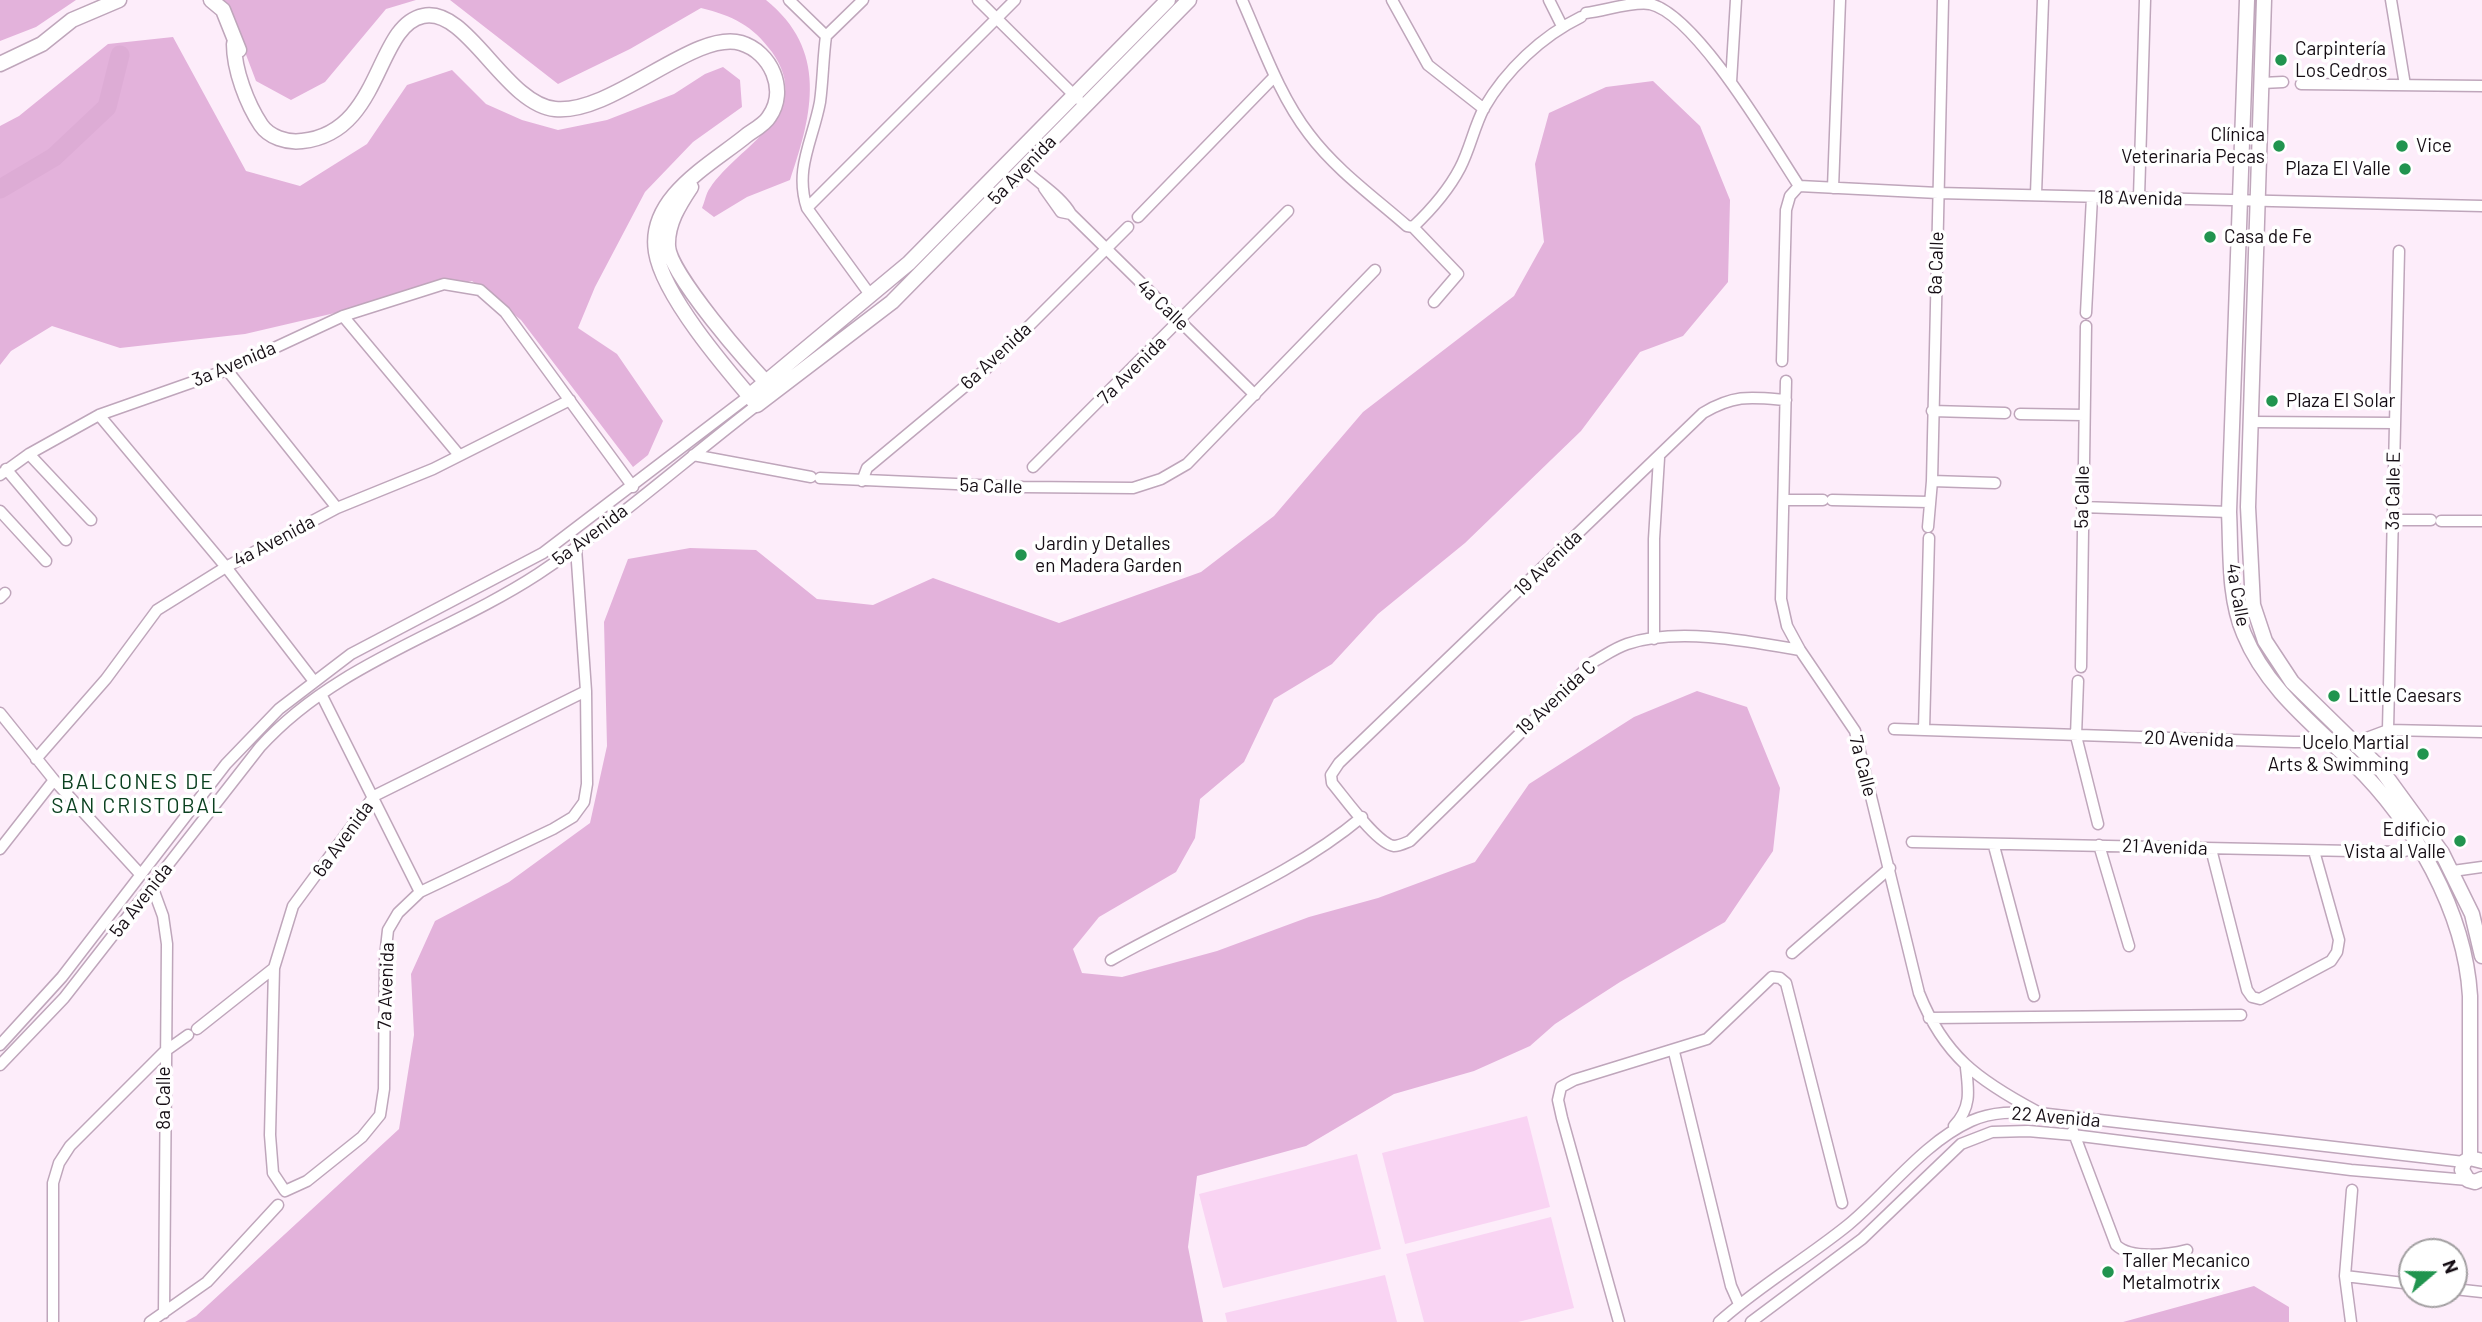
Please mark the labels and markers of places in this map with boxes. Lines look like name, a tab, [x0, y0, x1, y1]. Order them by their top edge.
place label: Carpintería Los Cedros	[2295, 38, 2387, 82]
marker: Carpintería Los Cedros	[2273, 52, 2289, 68]
place label: Clínica Veterinaria Pecas	[2121, 124, 2265, 168]
place label: Vice	[2416, 135, 2452, 157]
marker: Clínica Veterinaria Pecas	[2271, 138, 2287, 154]
marker: Vice	[2394, 138, 2410, 154]
place label: Plaza El Valle	[2285, 158, 2391, 180]
marker: Plaza El Valle	[2397, 161, 2413, 177]
place label: Casa de Fe	[2224, 226, 2312, 248]
marker: Casa de Fe	[2202, 229, 2218, 245]
place label: Plaza El Solar	[2286, 390, 2395, 412]
marker: Plaza El Solar	[2264, 393, 2280, 409]
place label: Jardin y Detalles en Madera Garden	[1035, 533, 1182, 577]
marker: Jardin y Detalles en Madera Garden	[1013, 547, 1029, 563]
place label: Little Caesars	[2348, 685, 2462, 707]
marker: Little Caesars	[2326, 688, 2342, 704]
place label: Ucelo Martial Arts & Swimming	[2268, 732, 2409, 776]
marker: Ucelo Martial Arts & Swimming	[2415, 746, 2431, 762]
place label: Edificio Vista al Valle	[2344, 819, 2446, 863]
marker: Edificio Vista al Valle	[2452, 833, 2468, 849]
place label: Taller Mecanico Metalmotrix	[2122, 1250, 2250, 1294]
marker: Taller Mecanico Metalmotrix	[2100, 1264, 2116, 1280]

